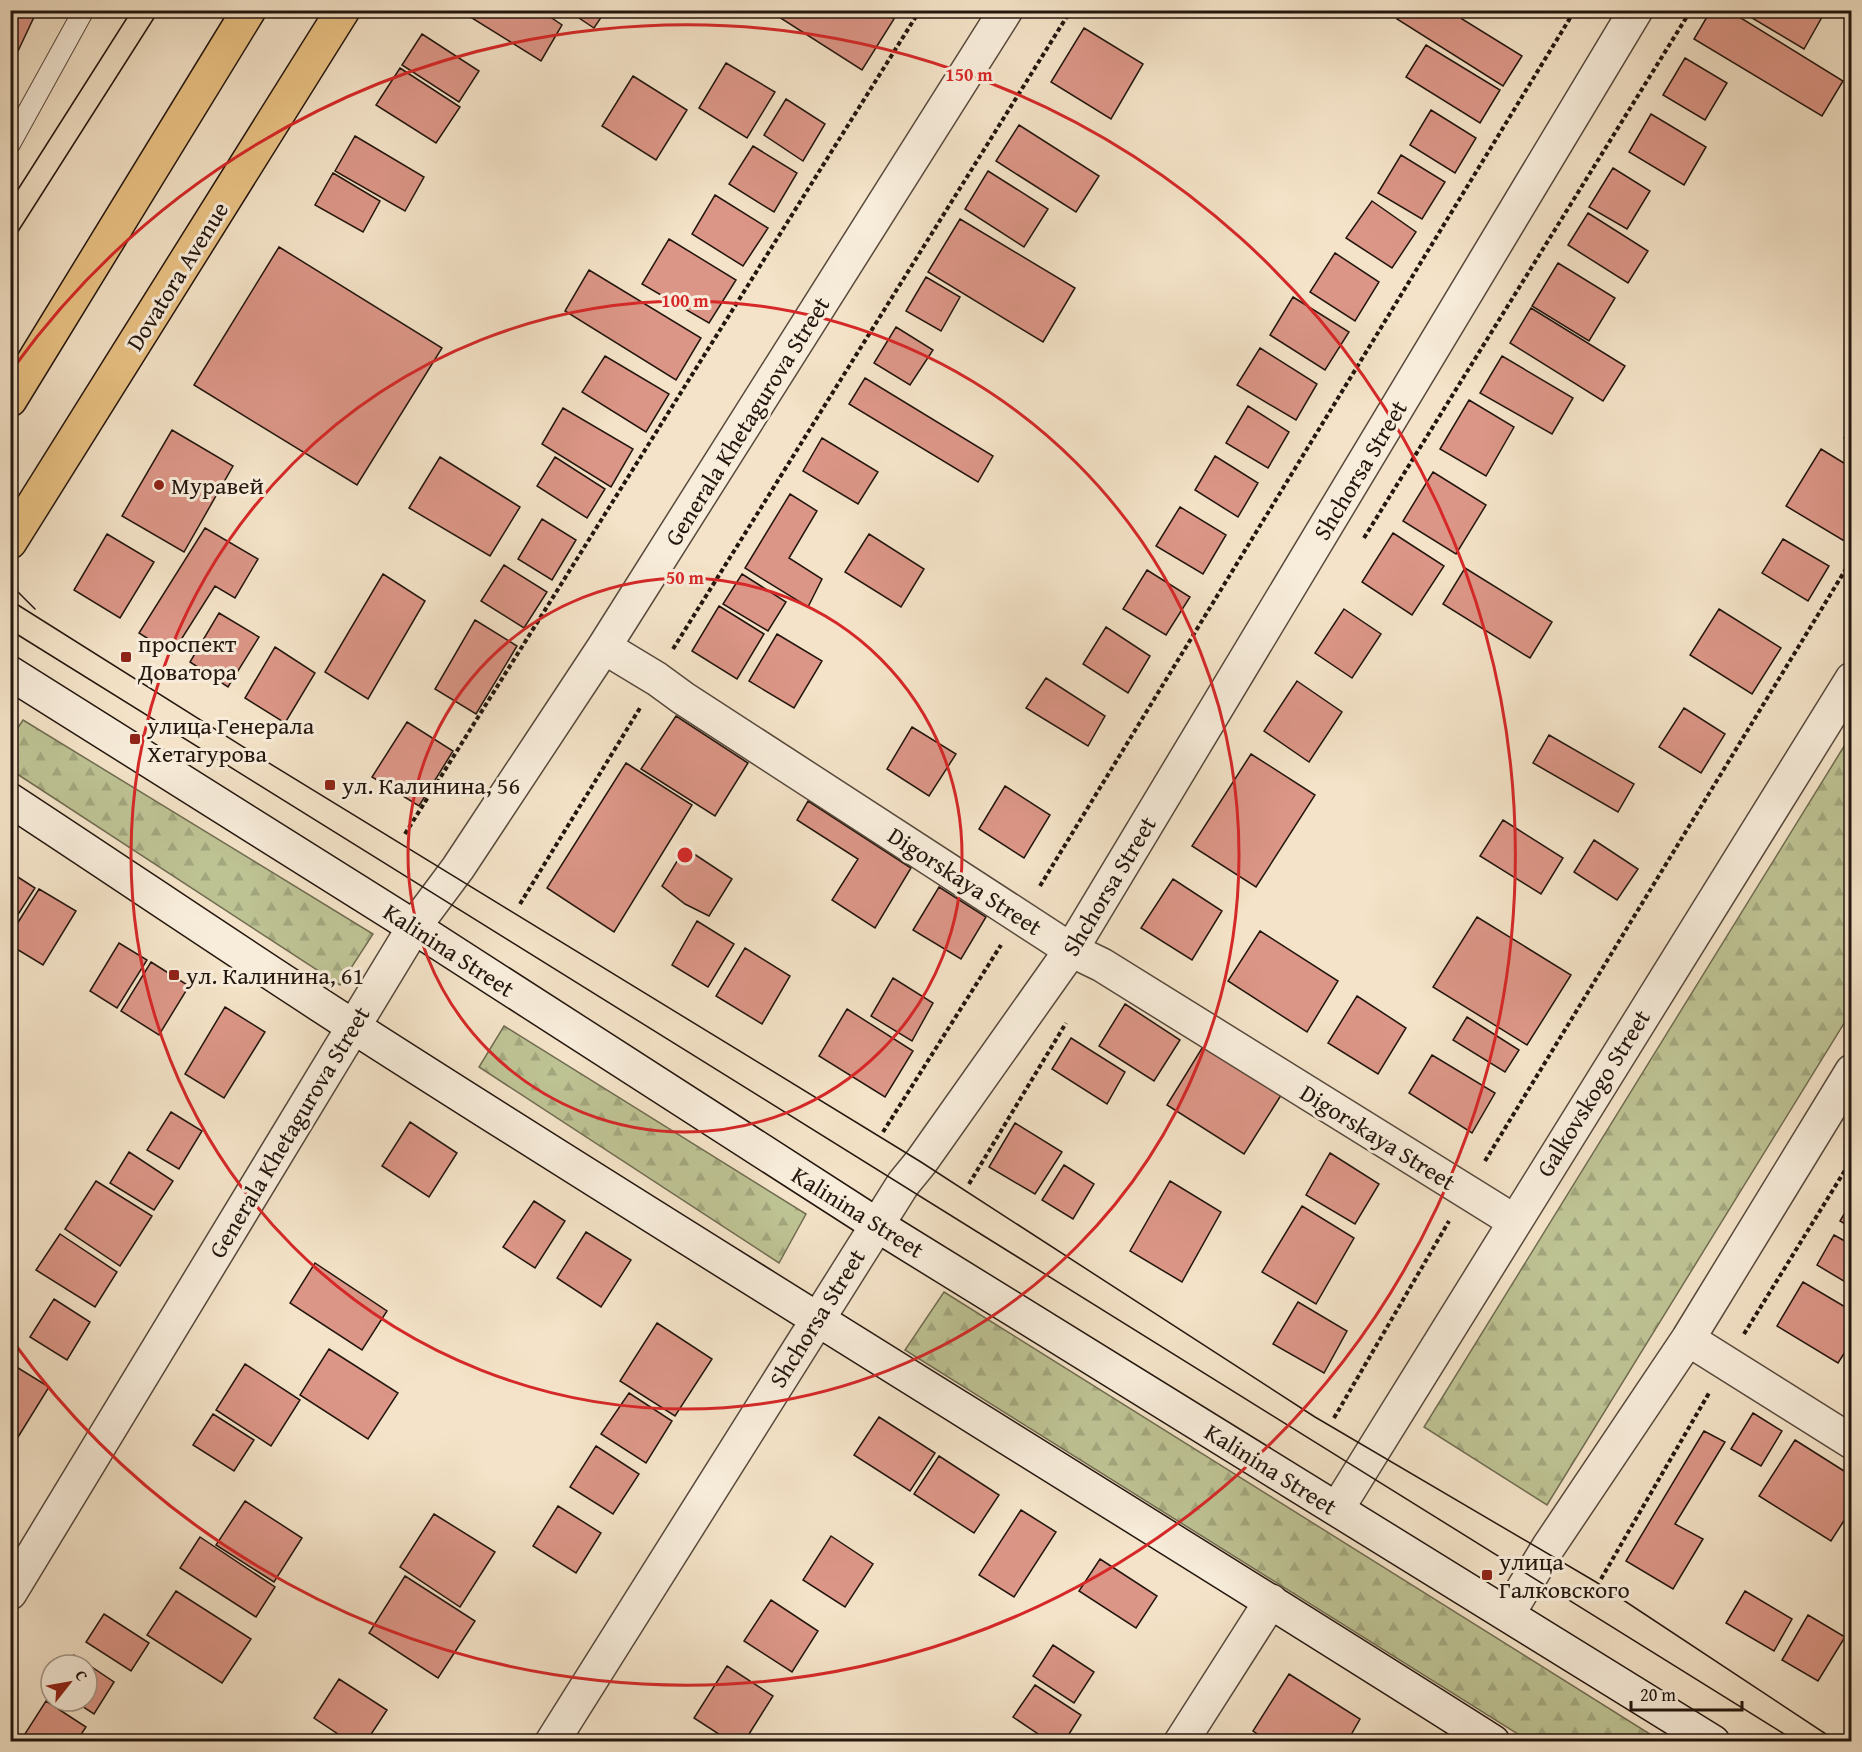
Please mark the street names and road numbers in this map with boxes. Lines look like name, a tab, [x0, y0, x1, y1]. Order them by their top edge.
street label: Dovatora Avenue	[117, 195, 237, 357]
street label: Generala Khetagurova Street	[656, 289, 839, 553]
street label: Shchorsa Street	[1304, 393, 1416, 547]
street label: Shchorsa Street	[1053, 809, 1165, 963]
street label: Digorskaya Street	[881, 818, 1049, 944]
street label: Kalinina Street	[377, 894, 522, 1006]
street label: Generala Khetagurova Street	[200, 999, 379, 1265]
street label: Galkovskogo Street	[1527, 1002, 1659, 1183]
street label: Digorskaya Street	[1294, 1075, 1463, 1199]
street label: Kalinina Street	[785, 1157, 931, 1267]
street label: Shchorsa Street	[760, 1241, 874, 1394]
street label: Kalinina Street	[1198, 1414, 1344, 1524]

